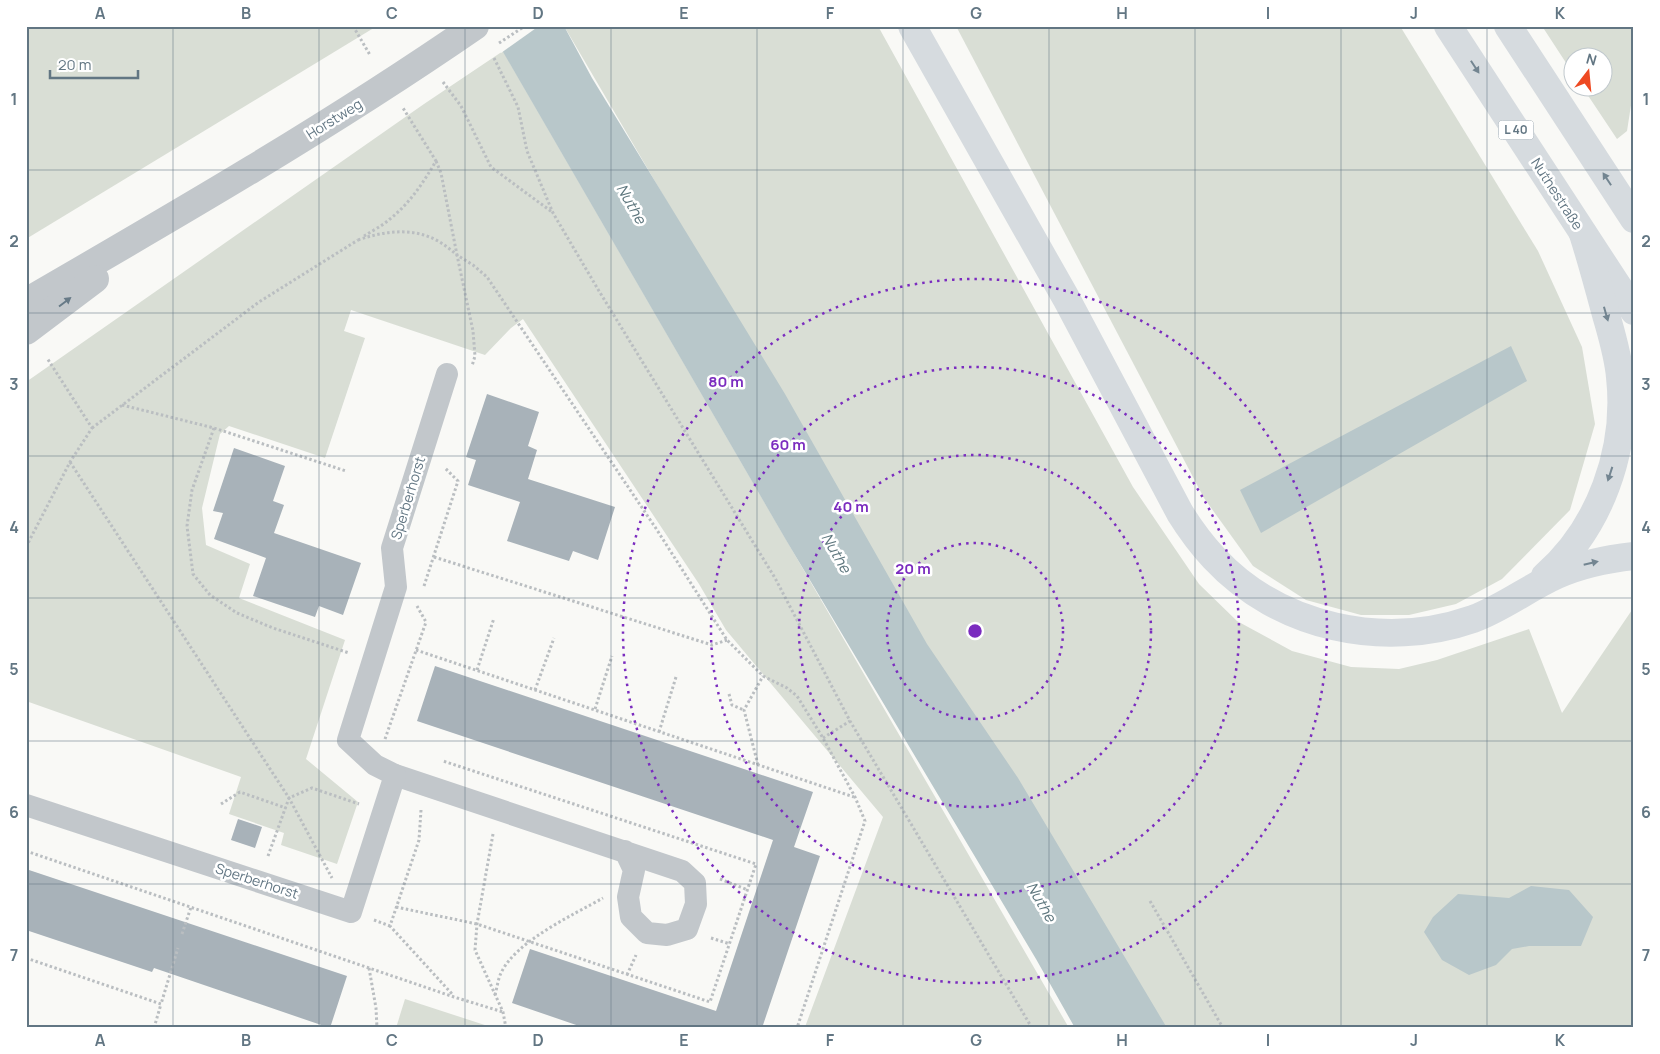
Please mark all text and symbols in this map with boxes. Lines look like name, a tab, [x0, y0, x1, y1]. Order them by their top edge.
text: A	[95, 2, 106, 24]
text: B	[241, 2, 251, 24]
text: C	[386, 2, 398, 24]
text: D	[532, 2, 544, 24]
text: E	[679, 2, 689, 24]
text: F	[826, 2, 835, 24]
text: G	[970, 2, 982, 24]
text: H	[1116, 2, 1128, 24]
text: I	[1266, 2, 1270, 24]
text: J	[1410, 2, 1418, 24]
text: K	[1555, 2, 1566, 24]
scale bar	[50, 48, 138, 80]
north arrow	[1562, 48, 1612, 98]
text: N	[1584, 49, 1599, 70]
text: 20 m	[58, 54, 91, 75]
one-way arrow	[1470, 60, 1479, 74]
text: 1	[10, 88, 18, 110]
text: 1	[1642, 88, 1650, 110]
street label: Horstweg	[302, 94, 365, 143]
road number: L 40	[1498, 120, 1534, 140]
street label: Nuthestraße	[1527, 154, 1588, 233]
one-way arrow	[1602, 172, 1612, 185]
water label: Nuthe	[612, 180, 652, 229]
text: 2	[9, 230, 19, 252]
text: 2	[1641, 230, 1651, 252]
one-way arrow	[58, 297, 72, 307]
one-way arrow	[1602, 307, 1610, 322]
text: 80 m	[708, 371, 744, 392]
text: 3	[9, 373, 19, 395]
text: 3	[1641, 373, 1651, 395]
text: 60 m	[770, 434, 806, 455]
street label: Sperberhorst	[386, 454, 429, 542]
one-way arrow	[1606, 466, 1614, 481]
text: 40 m	[833, 496, 869, 517]
text: 4	[9, 516, 19, 538]
text: 4	[1641, 516, 1651, 538]
water label: Nuthe	[817, 529, 857, 578]
text: 20 m	[895, 558, 931, 579]
one-way arrow	[1584, 559, 1599, 567]
centre of rings	[966, 622, 984, 640]
text: 5	[9, 658, 19, 680]
text: 5	[1641, 658, 1651, 680]
text: 6	[9, 801, 19, 823]
text: 6	[1641, 801, 1651, 823]
street label: Sperberhorst	[213, 858, 301, 903]
water label: Nuthe	[1022, 878, 1062, 927]
text: 7	[10, 944, 18, 966]
text: 7	[1642, 944, 1650, 966]
text: A	[95, 1029, 106, 1051]
text: B	[241, 1029, 251, 1051]
text: C	[386, 1029, 398, 1051]
text: D	[532, 1029, 544, 1051]
text: E	[679, 1029, 689, 1051]
text: F	[826, 1029, 835, 1051]
text: G	[970, 1029, 982, 1051]
text: H	[1116, 1029, 1128, 1051]
text: I	[1266, 1029, 1270, 1051]
text: J	[1410, 1029, 1418, 1051]
text: K	[1555, 1029, 1566, 1051]

